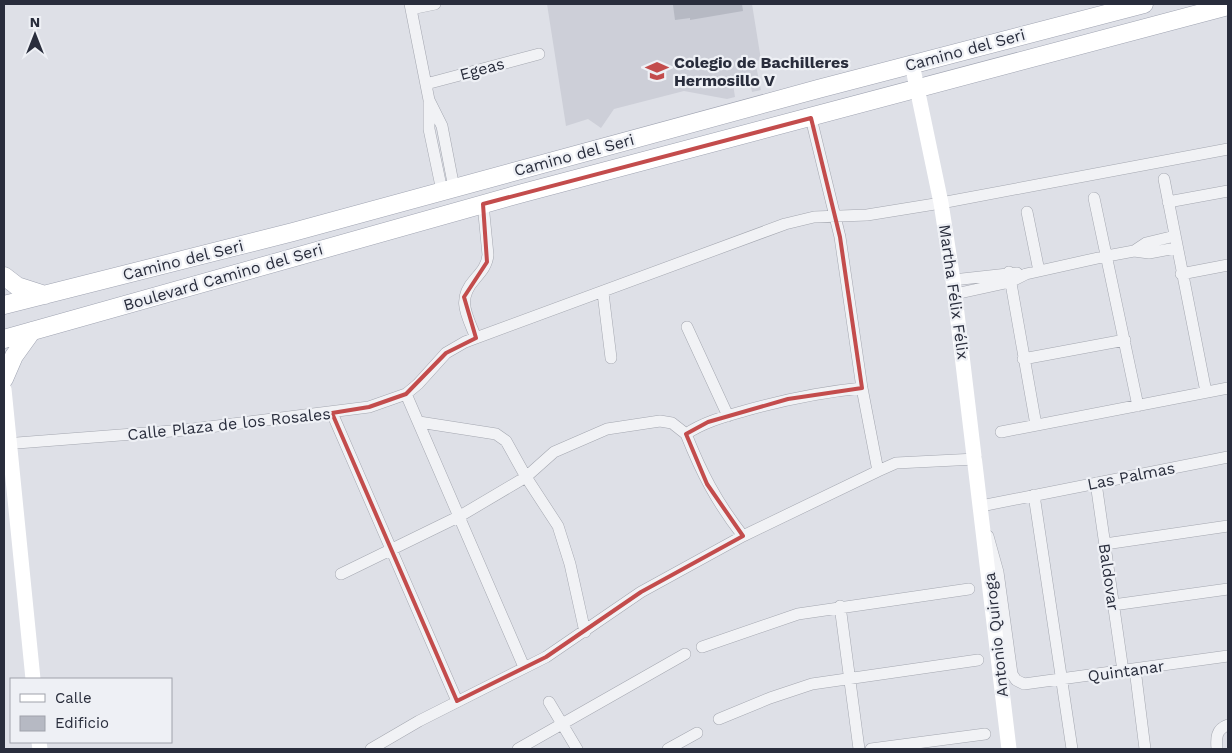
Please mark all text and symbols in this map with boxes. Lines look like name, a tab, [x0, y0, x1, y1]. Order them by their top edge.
north arrow	[10, 10, 60, 60]
text: N	[30, 14, 40, 30]
street label: Camino del Seri	[903, 25, 1027, 75]
place label: Colegio de Bachilleres Hermosillo V	[674, 53, 849, 90]
street label: Egeas	[458, 54, 506, 84]
school or university icon: Colegio de Bachilleres Hermosillo V	[644, 58, 670, 84]
street label: Camino del Seri	[512, 130, 636, 180]
street label: Martha Félix Félix	[935, 223, 973, 361]
street label: Camino del Seri	[121, 236, 245, 284]
street label: Boulevard Camino del Seri	[121, 239, 325, 315]
street label: Calle Plaza de los Rosales	[127, 404, 331, 444]
street label: Las Palmas	[1086, 458, 1176, 494]
street label: Baldovar	[1095, 542, 1123, 612]
street label: Antonio Quiroga	[980, 572, 1012, 698]
street label: Quintanar	[1086, 656, 1166, 686]
legend	[10, 678, 172, 743]
text: Calle	[55, 689, 92, 707]
text: Edificio	[55, 714, 109, 732]

